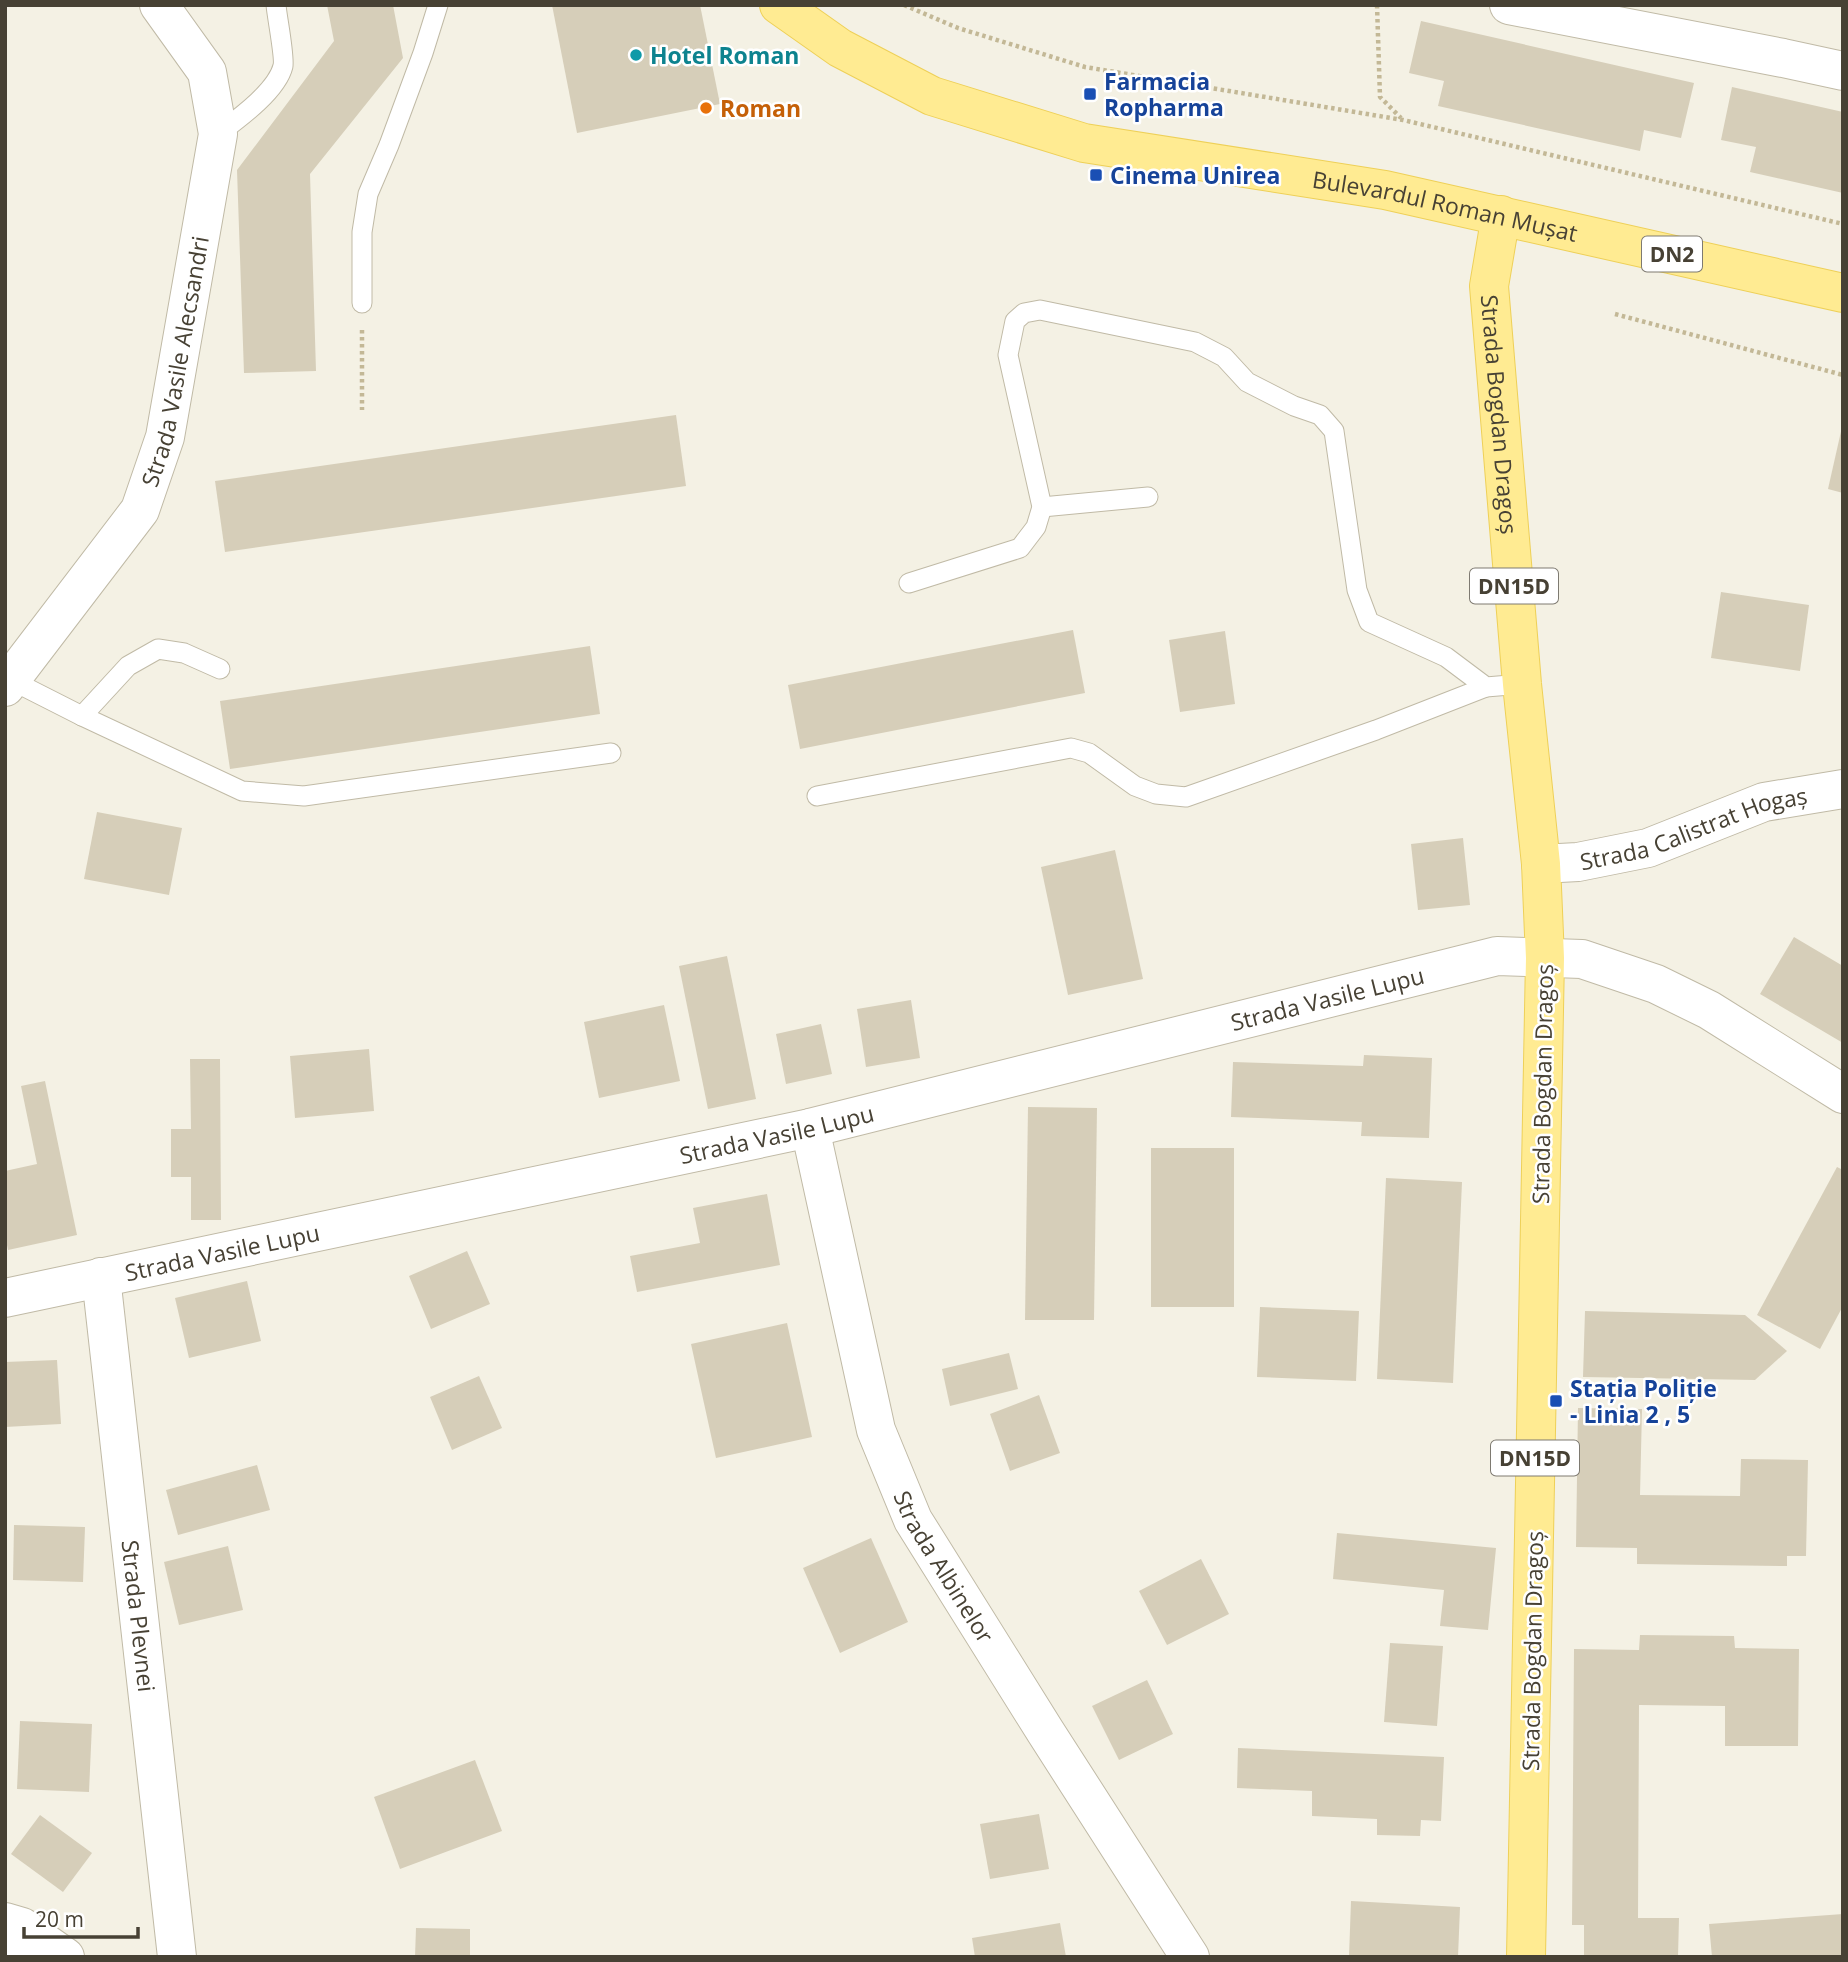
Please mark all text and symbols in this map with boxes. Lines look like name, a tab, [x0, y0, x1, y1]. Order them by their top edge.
place label: Hotel Roman	[650, 39, 799, 71]
marker: Hotel Roman	[628, 47, 644, 63]
place label: Farmacia Ropharma	[1104, 65, 1224, 123]
marker: Farmacia Ropharma	[1082, 86, 1098, 102]
place label: Roman	[720, 92, 801, 124]
marker: Roman	[698, 100, 714, 116]
place label: Cinema Unirea	[1110, 159, 1280, 191]
street label: Bulevardul Roman Mușat	[1310, 163, 1581, 249]
marker: Cinema Unirea	[1088, 167, 1104, 183]
street label: Strada Vasile Alecsandri	[133, 233, 216, 491]
road number: DN2	[1642, 236, 1702, 272]
street label: Strada Bogdan Dragoș	[1474, 294, 1526, 536]
road number: DN15D	[1470, 568, 1558, 604]
street label: Strada Calistrat Hogaș	[1577, 779, 1809, 877]
street label: Strada Vasile Lupu	[1227, 959, 1427, 1038]
street label: Strada Bogdan Dragoș	[1524, 964, 1560, 1204]
street label: Strada Vasile Lupu	[677, 1097, 877, 1171]
street label: Strada Vasile Lupu	[122, 1216, 322, 1288]
place label: Stația Poliție - Linia 2 , 5	[1570, 1372, 1717, 1430]
marker: Stația Poliție - Linia 2 , 5	[1548, 1393, 1564, 1409]
road number: DN15D	[1491, 1440, 1579, 1476]
street label: Strada Albinelor	[887, 1486, 1002, 1649]
street label: Strada Bogdan Dragoș	[1514, 1531, 1550, 1771]
street label: Strada Plevnei	[114, 1538, 163, 1694]
scale bar	[24, 1896, 138, 1940]
text: 20 m	[35, 1905, 84, 1933]

